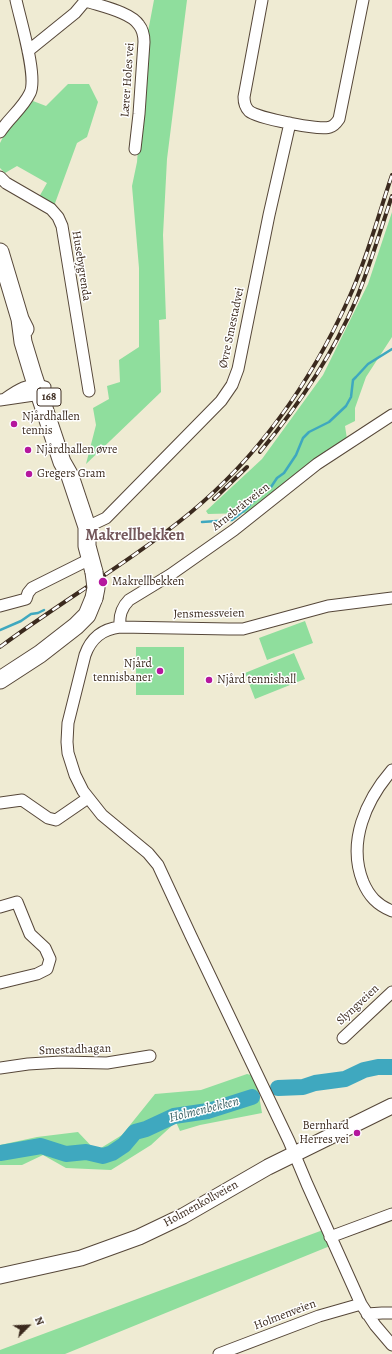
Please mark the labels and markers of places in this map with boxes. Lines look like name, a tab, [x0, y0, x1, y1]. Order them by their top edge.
place label: Njårdhallen tennis	[22, 410, 80, 438]
marker: Njårdhallen tennis	[9, 419, 19, 429]
place label: Njårdhallen øvre	[36, 443, 117, 457]
marker: Njårdhallen øvre	[23, 445, 33, 455]
place label: Gregers Gram	[37, 467, 105, 481]
marker: Gregers Gram	[24, 469, 34, 479]
place label: Makrellbekken	[112, 575, 184, 589]
marker: Makrellbekken	[97, 576, 109, 588]
place label: Njård tennisbaner	[93, 657, 152, 685]
marker: Njård tennisbaner	[155, 666, 165, 676]
place label: Njård tennishall	[217, 673, 296, 687]
marker: Njård tennishall	[204, 675, 214, 685]
place label: Bernhard Herres vei	[299, 1119, 349, 1147]
marker: Bernhard Herres vei	[352, 1128, 362, 1138]

